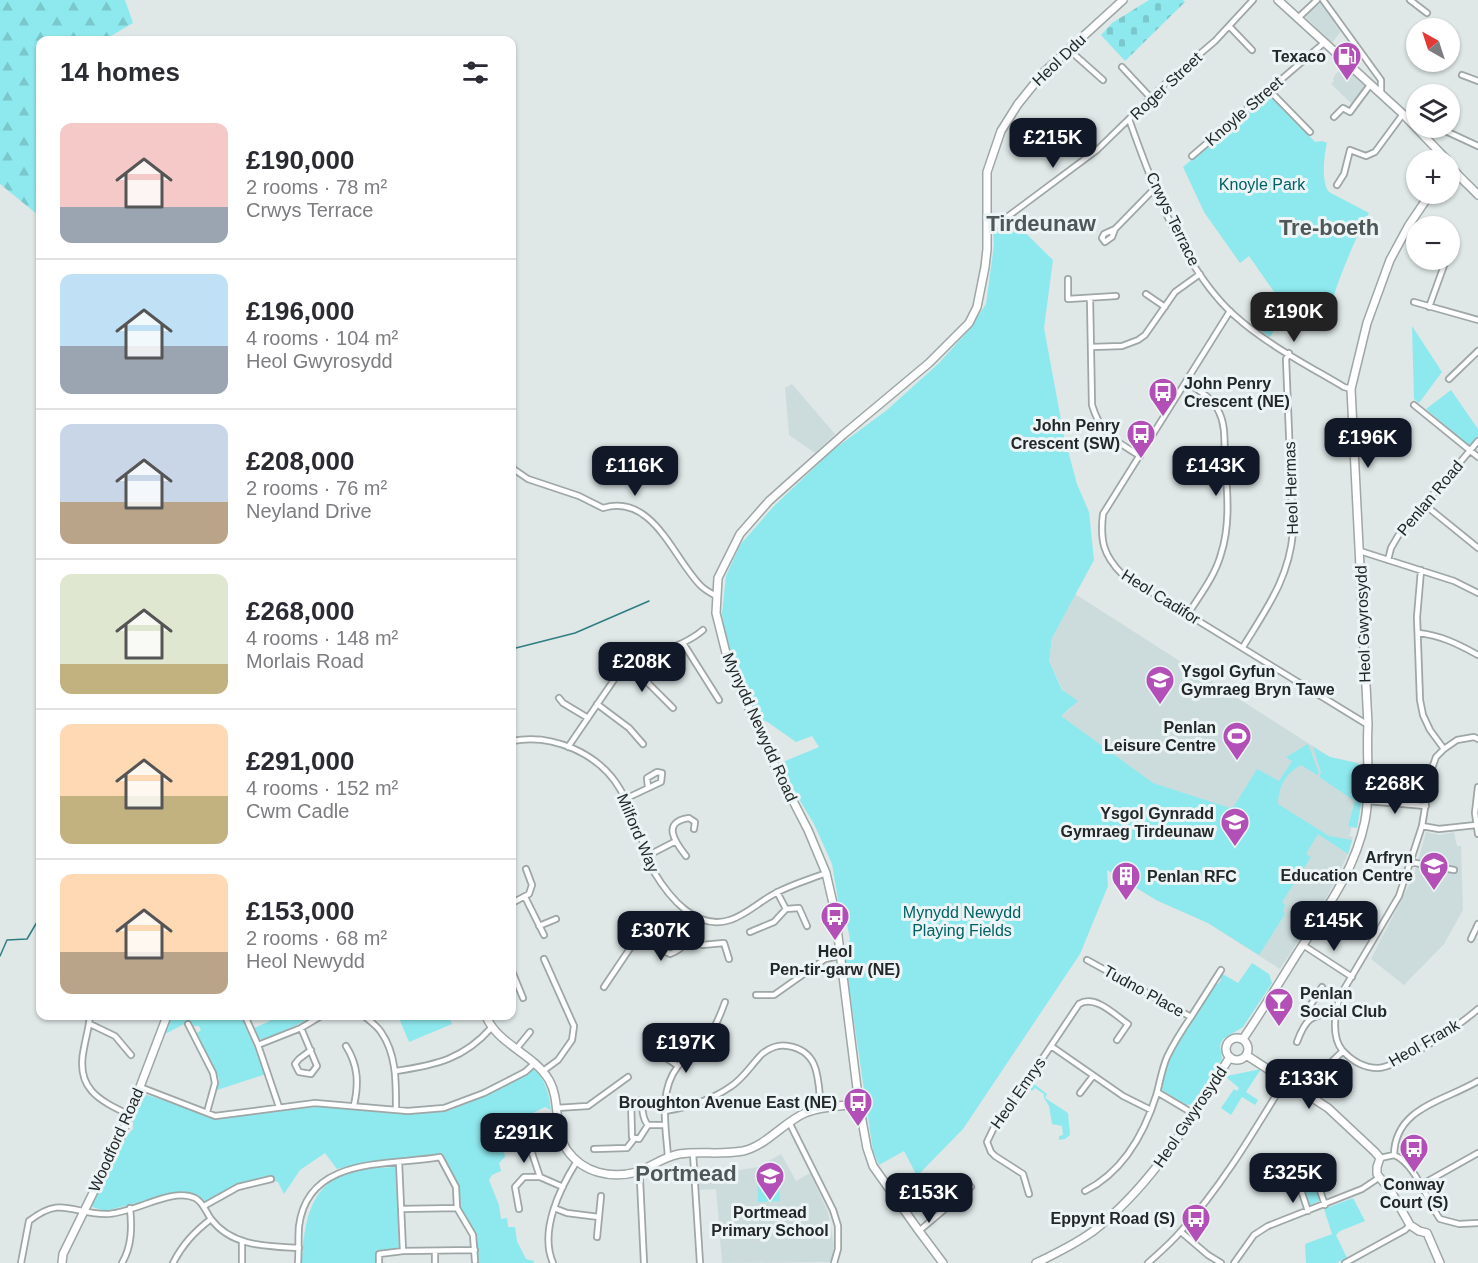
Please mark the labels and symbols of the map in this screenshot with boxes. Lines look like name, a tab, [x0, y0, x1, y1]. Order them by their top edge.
north arrow	[1406, 18, 1460, 72]
street label: Heol Ddu	[1029, 31, 1089, 89]
fuel station icon: Texaco	[1331, 40, 1363, 82]
street label: Roger Street	[1127, 48, 1205, 123]
place label: Texaco	[1272, 48, 1326, 65]
street label: Knoyle Street	[1202, 73, 1286, 149]
pin: £215K	[1011, 118, 1095, 169]
street label: Crwys Terrace	[1143, 169, 1203, 269]
park label: Knoyle Park	[1219, 176, 1306, 193]
district label: Tirdeunaw	[986, 211, 1097, 236]
district label: Tre-boeth	[1279, 215, 1379, 240]
pin: £190K	[1252, 292, 1336, 343]
place label: John Penry Crescent (NE)	[1184, 375, 1290, 410]
bus stop icon: John Penry Crescent (NE)	[1147, 376, 1179, 418]
place label: John Penry Crescent (SW)	[1011, 417, 1120, 452]
bus stop icon: John Penry Crescent (SW)	[1125, 418, 1157, 460]
pin: £196K	[1326, 418, 1410, 469]
street label: Heol Hermas	[1281, 441, 1301, 535]
pin: £116K	[593, 446, 677, 497]
pin: £143K	[1174, 446, 1258, 497]
street label: Penlan Road	[1394, 457, 1466, 539]
street label: Heol Gwyrosydd	[1352, 565, 1374, 683]
street label: Heol Cadifor	[1119, 566, 1204, 628]
pin: £208K	[600, 642, 684, 693]
street label: Mynydd Newydd Road	[719, 650, 801, 804]
place label: Ysgol Gyfun Gymraeg Bryn Tawe	[1181, 663, 1335, 698]
school or university icon: Ysgol Gyfun Gymraeg Bryn Tawe	[1144, 664, 1176, 706]
place label: Penlan Leisure Centre	[1104, 719, 1216, 754]
sports icon: Penlan Leisure Centre	[1221, 720, 1253, 762]
pin: £268K	[1353, 764, 1437, 815]
street label: Milford Way	[614, 791, 662, 875]
place label: Ysgol Gynradd Gymraeg Tirdeunaw	[1060, 805, 1215, 840]
school or university icon: Ysgol Gynradd Gymraeg Tirdeunaw	[1219, 806, 1251, 848]
place label: Arfryn Education Centre	[1281, 849, 1413, 884]
school or university icon: Arfryn Education Centre	[1418, 850, 1450, 892]
building icon: Penlan RFC	[1110, 860, 1142, 902]
place label: Penlan RFC	[1147, 868, 1237, 885]
bus stop icon: Heol Pen-tir-garw (NE)	[819, 900, 851, 942]
pin: £145K	[1292, 901, 1376, 952]
park label: Mynydd Newydd Playing Fields	[903, 904, 1021, 939]
pin: £307K	[619, 911, 703, 962]
place label: Heol Pen-tir-garw (NE)	[770, 943, 900, 978]
street label: Tudno Place	[1101, 962, 1187, 1020]
place label: Penlan Social Club	[1300, 985, 1387, 1020]
bar icon: Penlan Social Club	[1263, 986, 1295, 1028]
street label: Heol Frank	[1386, 1016, 1463, 1070]
pin: £197K	[644, 1023, 728, 1074]
street label: Heol Emrys	[987, 1054, 1049, 1132]
pin: £133K	[1267, 1059, 1351, 1110]
street label: Heol Gwyrosydd	[1150, 1064, 1230, 1170]
street label: Woodford Road	[86, 1085, 146, 1195]
bus stop icon: Broughton Avenue East (NE)	[842, 1086, 874, 1128]
place label: Broughton Avenue East (NE)	[619, 1094, 837, 1111]
pin: £291K	[482, 1113, 566, 1164]
bus stop icon: Conway Court (S)	[1398, 1132, 1430, 1174]
pin: £325K	[1251, 1153, 1335, 1204]
school or university icon: Portmead Primary School	[754, 1160, 786, 1202]
district label: Portmead	[635, 1161, 737, 1186]
pin: £153K	[887, 1173, 971, 1224]
place label: Conway Court (S)	[1380, 1176, 1448, 1211]
bus stop icon: Eppynt Road (S)	[1180, 1202, 1212, 1244]
place label: Portmead Primary School	[711, 1204, 829, 1239]
place label: Eppynt Road (S)	[1051, 1210, 1175, 1227]

